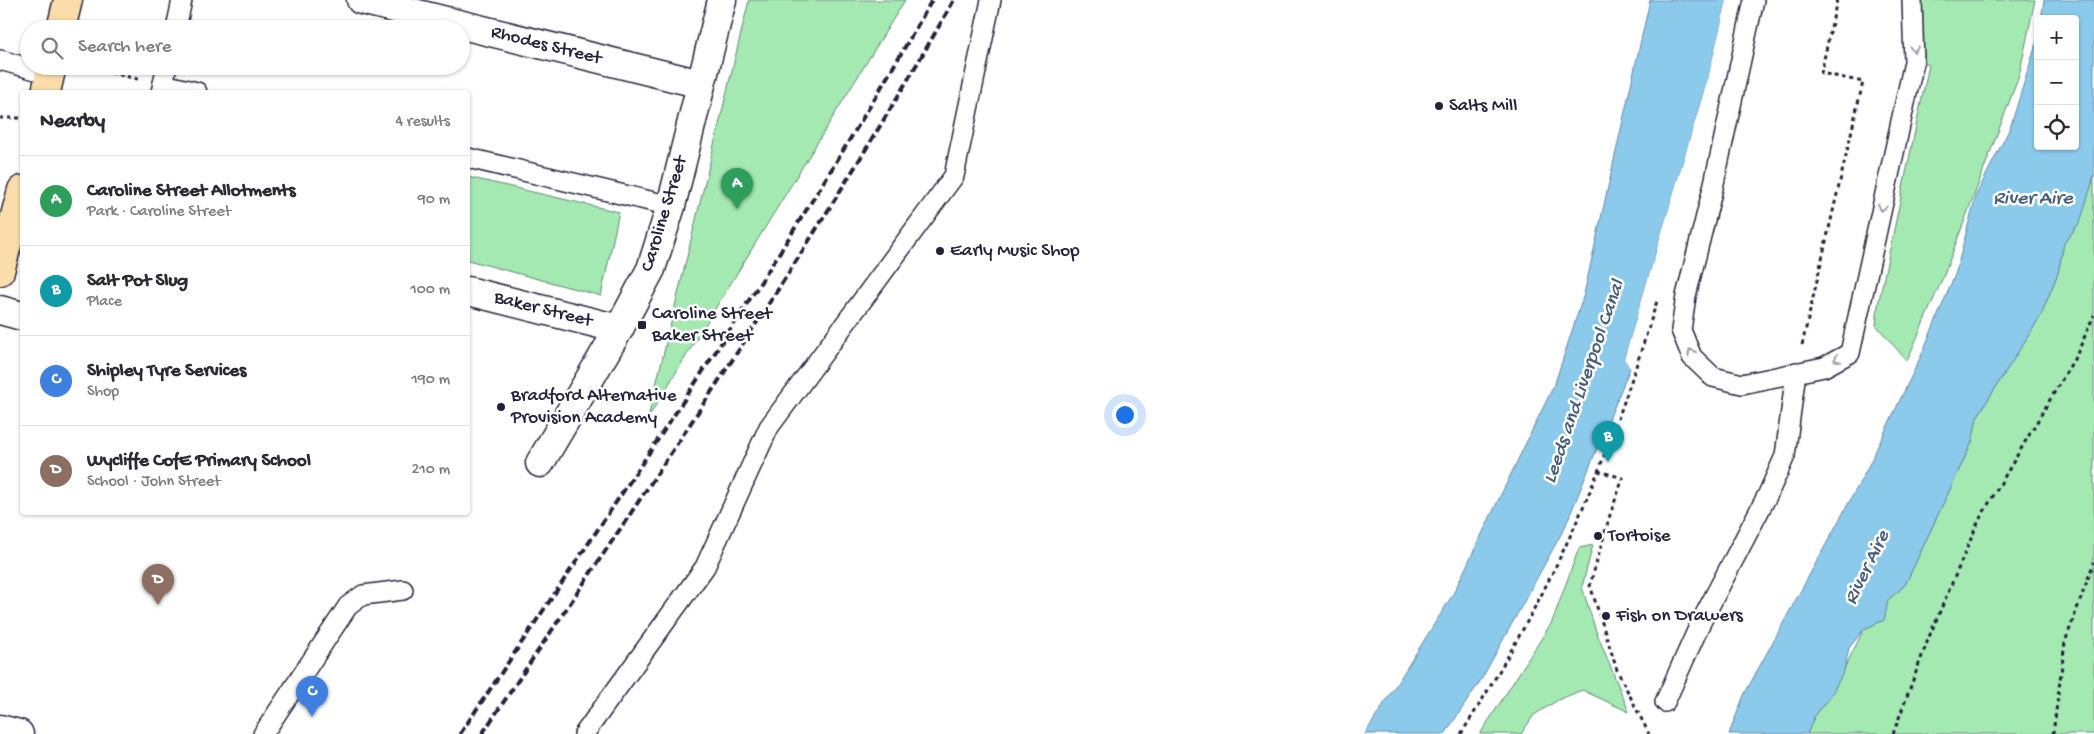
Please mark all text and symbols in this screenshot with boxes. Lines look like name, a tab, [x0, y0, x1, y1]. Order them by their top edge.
map controls	[2034, 15, 2079, 150]
button: +	[2034, 15, 2079, 60]
search box	[20, 20, 470, 75]
street label: Rhodes Street	[488, 21, 606, 71]
icon: search	[38, 34, 66, 62]
text: Search here	[78, 36, 172, 59]
one-way arrow	[1908, 45, 1919, 53]
button: −	[2034, 60, 2079, 105]
place label: Salts Mill	[1449, 95, 1517, 118]
marker: Salts Mill	[1433, 100, 1445, 112]
button: locate	[2034, 105, 2079, 150]
text: Nearby	[40, 110, 105, 135]
text: 4 results	[395, 113, 450, 132]
street label: Caroline Street	[636, 151, 694, 275]
pin: A	[721, 168, 753, 209]
text: Caroline Street Allotments	[87, 180, 296, 203]
water label: River Aire	[1993, 188, 2073, 211]
text: A	[51, 191, 61, 210]
text: 90 m	[418, 191, 450, 210]
text: Park · Caroline Street	[87, 203, 231, 222]
one-way arrow	[1877, 203, 1888, 212]
place label: Early Music Shop	[950, 240, 1080, 263]
marker: Early Music Shop	[934, 245, 946, 257]
text: Salt Pot Slug	[87, 270, 188, 293]
water label: Leeds and Liverpool Canal	[1539, 276, 1631, 487]
text: B	[52, 281, 60, 300]
text: 100 m	[410, 281, 450, 300]
street label: Baker Street	[491, 286, 597, 334]
text: Place	[87, 293, 122, 312]
place label: Caroline Street Baker Street	[651, 303, 774, 348]
marker: Caroline Street Baker Street	[636, 319, 648, 331]
one-way arrow	[1687, 349, 1697, 358]
one-way arrow	[1834, 353, 1843, 363]
text: Shipley Tyre Services	[87, 360, 246, 383]
text: C	[52, 371, 60, 390]
text: 190 m	[411, 371, 450, 390]
text: Shop	[87, 383, 119, 402]
place label: Bradford Alternative Provision Academy	[510, 385, 677, 430]
marker: Bradford Alternative Provision Academy	[495, 401, 507, 413]
your location	[1112, 402, 1138, 428]
pin: B	[1592, 421, 1624, 462]
text: Wycliffe CofE Primary School	[87, 450, 311, 473]
text: D	[51, 461, 61, 480]
text: 210 m	[411, 461, 450, 480]
text: School · John Street	[87, 473, 221, 492]
place label: Tortoise	[1607, 525, 1671, 548]
water label: River Aire	[1840, 527, 1896, 609]
marker: Tortoise	[1592, 530, 1604, 542]
pin: D	[142, 564, 174, 605]
place label: Fish on Drawers	[1615, 605, 1744, 628]
marker: Fish on Drawers	[1600, 610, 1612, 622]
pin: C	[296, 676, 328, 717]

